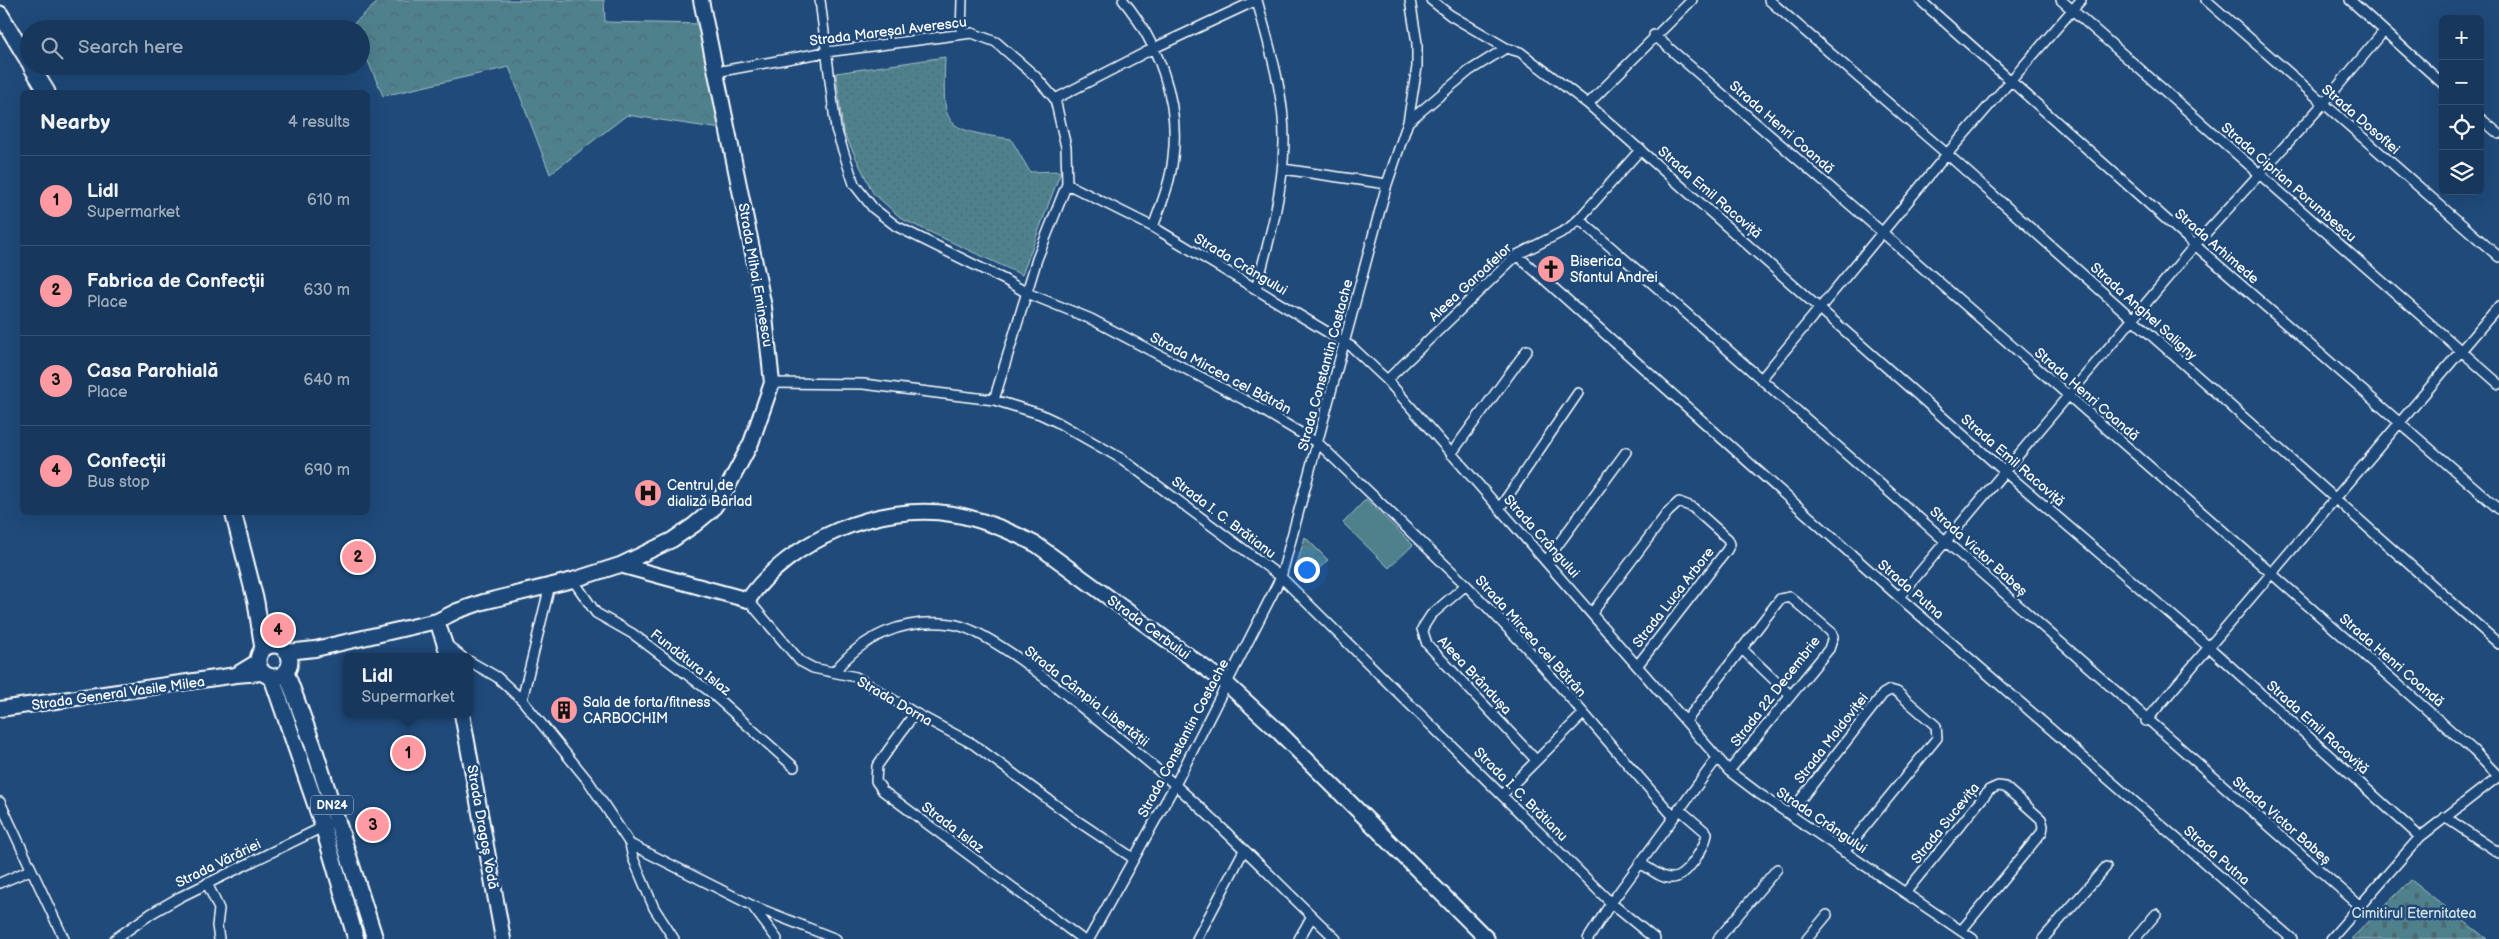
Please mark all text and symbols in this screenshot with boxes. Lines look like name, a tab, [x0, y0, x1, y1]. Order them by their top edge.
street label: Strada Mareșal Averescu	[808, 13, 968, 50]
map controls	[2439, 15, 2484, 195]
button: +	[2439, 15, 2484, 60]
search box	[20, 20, 370, 75]
icon: search	[38, 34, 66, 62]
text: Search here	[78, 36, 183, 59]
button: −	[2439, 60, 2484, 105]
street label: Strada Henri Coandă	[1726, 77, 1838, 178]
street label: Strada Dosoftei	[2318, 81, 2403, 158]
button: locate	[2439, 105, 2484, 150]
text: Nearby	[40, 110, 110, 135]
text: 4 results	[288, 113, 350, 132]
street label: Strada Ciprian Porumbescu	[2218, 119, 2360, 246]
street label: Strada Emil Racoviță	[1654, 143, 1765, 242]
button: layers	[2439, 150, 2484, 195]
text: Lidl	[87, 180, 118, 203]
text: 1	[53, 191, 59, 210]
text: 610 m	[307, 191, 350, 210]
street label: Strada Mihai Eminescu	[734, 202, 777, 348]
text: Supermarket	[87, 203, 180, 222]
street label: Strada Arhimede	[2171, 205, 2262, 288]
street label: Strada Crângului	[1191, 230, 1290, 299]
street label: Aleea Garoafelor	[1425, 239, 1516, 325]
place label: Biserica Sfantul Andrei	[1570, 253, 1658, 286]
church icon: Biserica Sfantul Andrei	[1536, 254, 1566, 284]
street label: Strada Anghel Saligny	[2087, 259, 2201, 364]
text: Fabrica de Confecții	[87, 270, 265, 293]
street label: Strada Constantin Costache	[1294, 277, 1357, 453]
text: 2	[51, 281, 61, 300]
text: 630 m	[303, 281, 350, 300]
text: Place	[87, 293, 128, 312]
street label: Strada Mircea cel Bătrân	[1147, 329, 1295, 418]
street label: Strada Henri Coandă	[2031, 344, 2143, 445]
text: Casa Parohială	[87, 360, 218, 383]
text: 3	[51, 371, 61, 390]
text: 640 m	[304, 371, 350, 390]
text: Place	[87, 383, 128, 402]
street label: Strada Emil Racoviță	[1957, 411, 2068, 510]
text: Confecții	[87, 450, 166, 473]
text: 4	[51, 461, 61, 480]
text: 690 m	[304, 461, 350, 480]
text: Bus stop	[87, 473, 150, 492]
street label: Strada I. C. Brătianu	[1168, 473, 1279, 562]
place label: Centrul de dializă Bârlad	[667, 477, 752, 510]
hospital icon: Centrul de dializă Bârlad	[633, 478, 663, 508]
street label: Strada Crângului	[1500, 491, 1583, 581]
street label: Strada Victor Babeș	[1926, 503, 2031, 600]
pin: 2	[342, 538, 374, 576]
street label: Strada Luca Arbore	[1629, 544, 1718, 651]
street label: Strada Putna	[1874, 556, 1947, 623]
your location	[1294, 557, 1320, 583]
street label: Strada Mircea cel Bătrân	[1472, 572, 1590, 701]
street label: Strada Cerbului	[1104, 592, 1193, 663]
street label: Strada Henri Coandă	[2336, 610, 2448, 711]
pin: 4	[262, 611, 294, 649]
street label: Fundătura Islaz	[647, 626, 734, 699]
street label: Aleea Brândușa	[1434, 633, 1515, 718]
street label: Strada 22 Decembrie	[1727, 633, 1824, 750]
street label: Strada Câmpia Libertății	[1021, 642, 1152, 750]
popup	[343, 653, 473, 718]
street label: Strada Constantin Costache	[1134, 656, 1232, 820]
text: Lidl	[361, 665, 393, 688]
street label: Strada General Vasile Milea	[30, 673, 206, 714]
street label: Strada Dorna	[854, 673, 935, 730]
street label: Strada Emil Racoviță	[2263, 677, 2372, 778]
text: Supermarket	[361, 688, 455, 707]
street label: Strada Moldoviței	[1791, 690, 1872, 787]
place label: Sala de forta/fitness CARBOCHIM	[583, 694, 711, 727]
building icon: Sala de forta/fitness CARBOCHIM	[549, 695, 579, 725]
pin: 1	[392, 734, 424, 772]
street label: Strada I. C. Brătianu	[1470, 744, 1571, 845]
street label: Strada Dragoș Vodă	[463, 764, 502, 891]
street label: Strada Victor Babeș	[2229, 773, 2335, 868]
street label: Strada Sucevița	[1908, 779, 1983, 867]
street label: Strada Crângului	[1773, 784, 1870, 857]
road number: DN24	[311, 796, 353, 814]
street label: Strada Islaz	[918, 798, 988, 857]
pin: 3	[357, 806, 389, 844]
street label: Strada Putna	[2180, 822, 2253, 889]
street label: Strada Vărăriei	[173, 835, 264, 891]
park label: Cimitirul Eternitatea	[2352, 905, 2477, 922]

